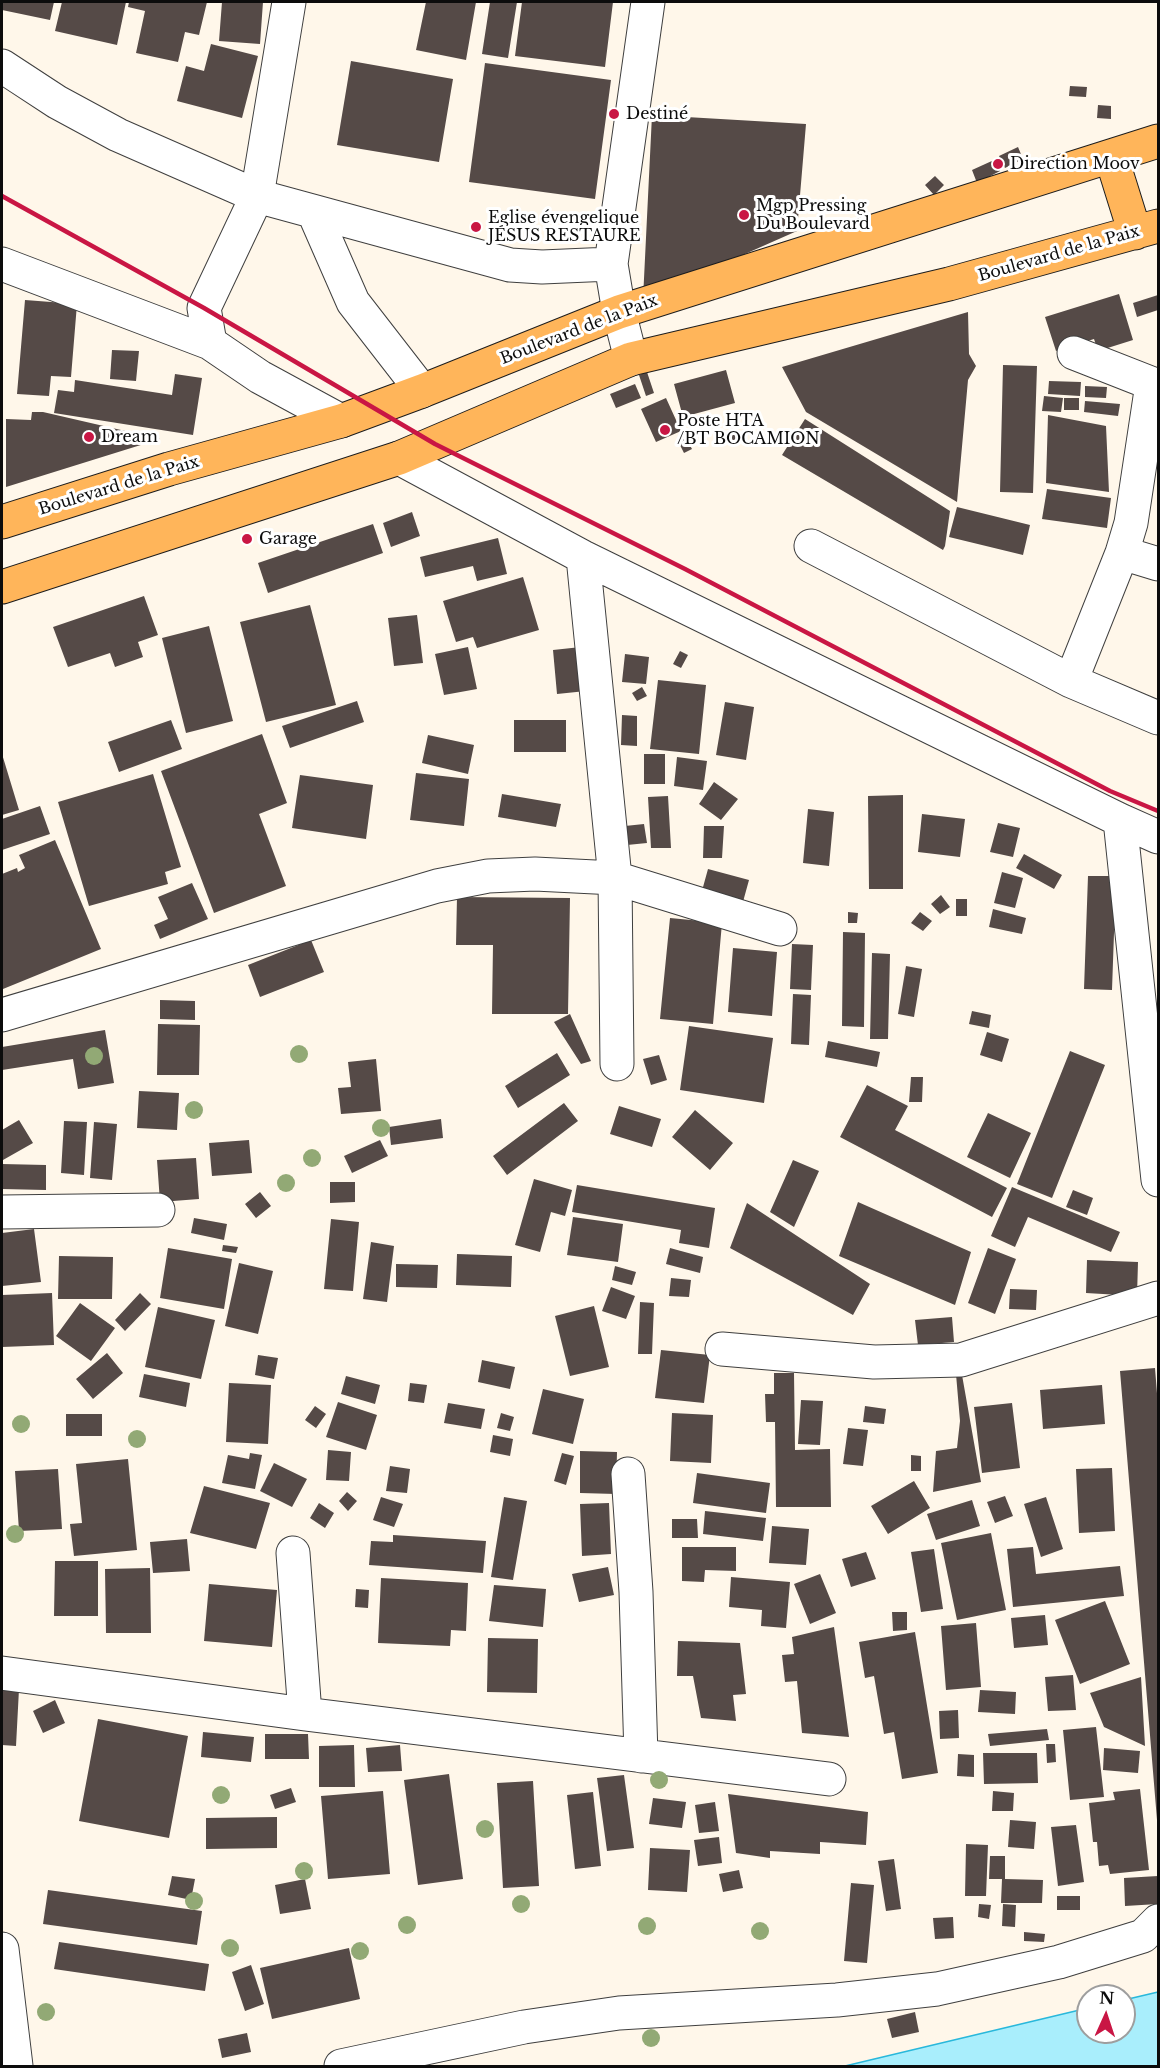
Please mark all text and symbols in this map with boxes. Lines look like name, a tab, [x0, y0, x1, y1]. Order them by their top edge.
place label: Destiné	[626, 104, 688, 124]
marker: Destiné	[607, 107, 621, 121]
place label: Direction Moov	[1010, 154, 1140, 174]
marker: Direction Moov	[991, 157, 1005, 171]
place label: Mgp Pressing Du Boulevard	[756, 196, 870, 234]
place label: Eglise évengelique JÉSUS RESTAURE	[488, 208, 641, 246]
marker: Mgp Pressing Du Boulevard	[737, 208, 751, 222]
marker: Eglise évengelique JÉSUS RESTAURE	[469, 220, 483, 234]
street label: Boulevard de la Paix	[976, 222, 1142, 286]
street label: Boulevard de la Paix	[498, 291, 660, 369]
place label: Poste HTA /BT BOCAMION	[677, 411, 820, 449]
marker: Poste HTA /BT BOCAMION	[658, 423, 672, 437]
place label: Dream	[101, 427, 158, 447]
marker: Dream	[82, 430, 96, 444]
street label: Boulevard de la Paix	[36, 452, 202, 520]
place label: Garage	[259, 529, 317, 549]
marker: Garage	[240, 532, 254, 546]
north arrow	[1076, 1984, 1136, 2044]
text: N	[1099, 1988, 1115, 2008]

